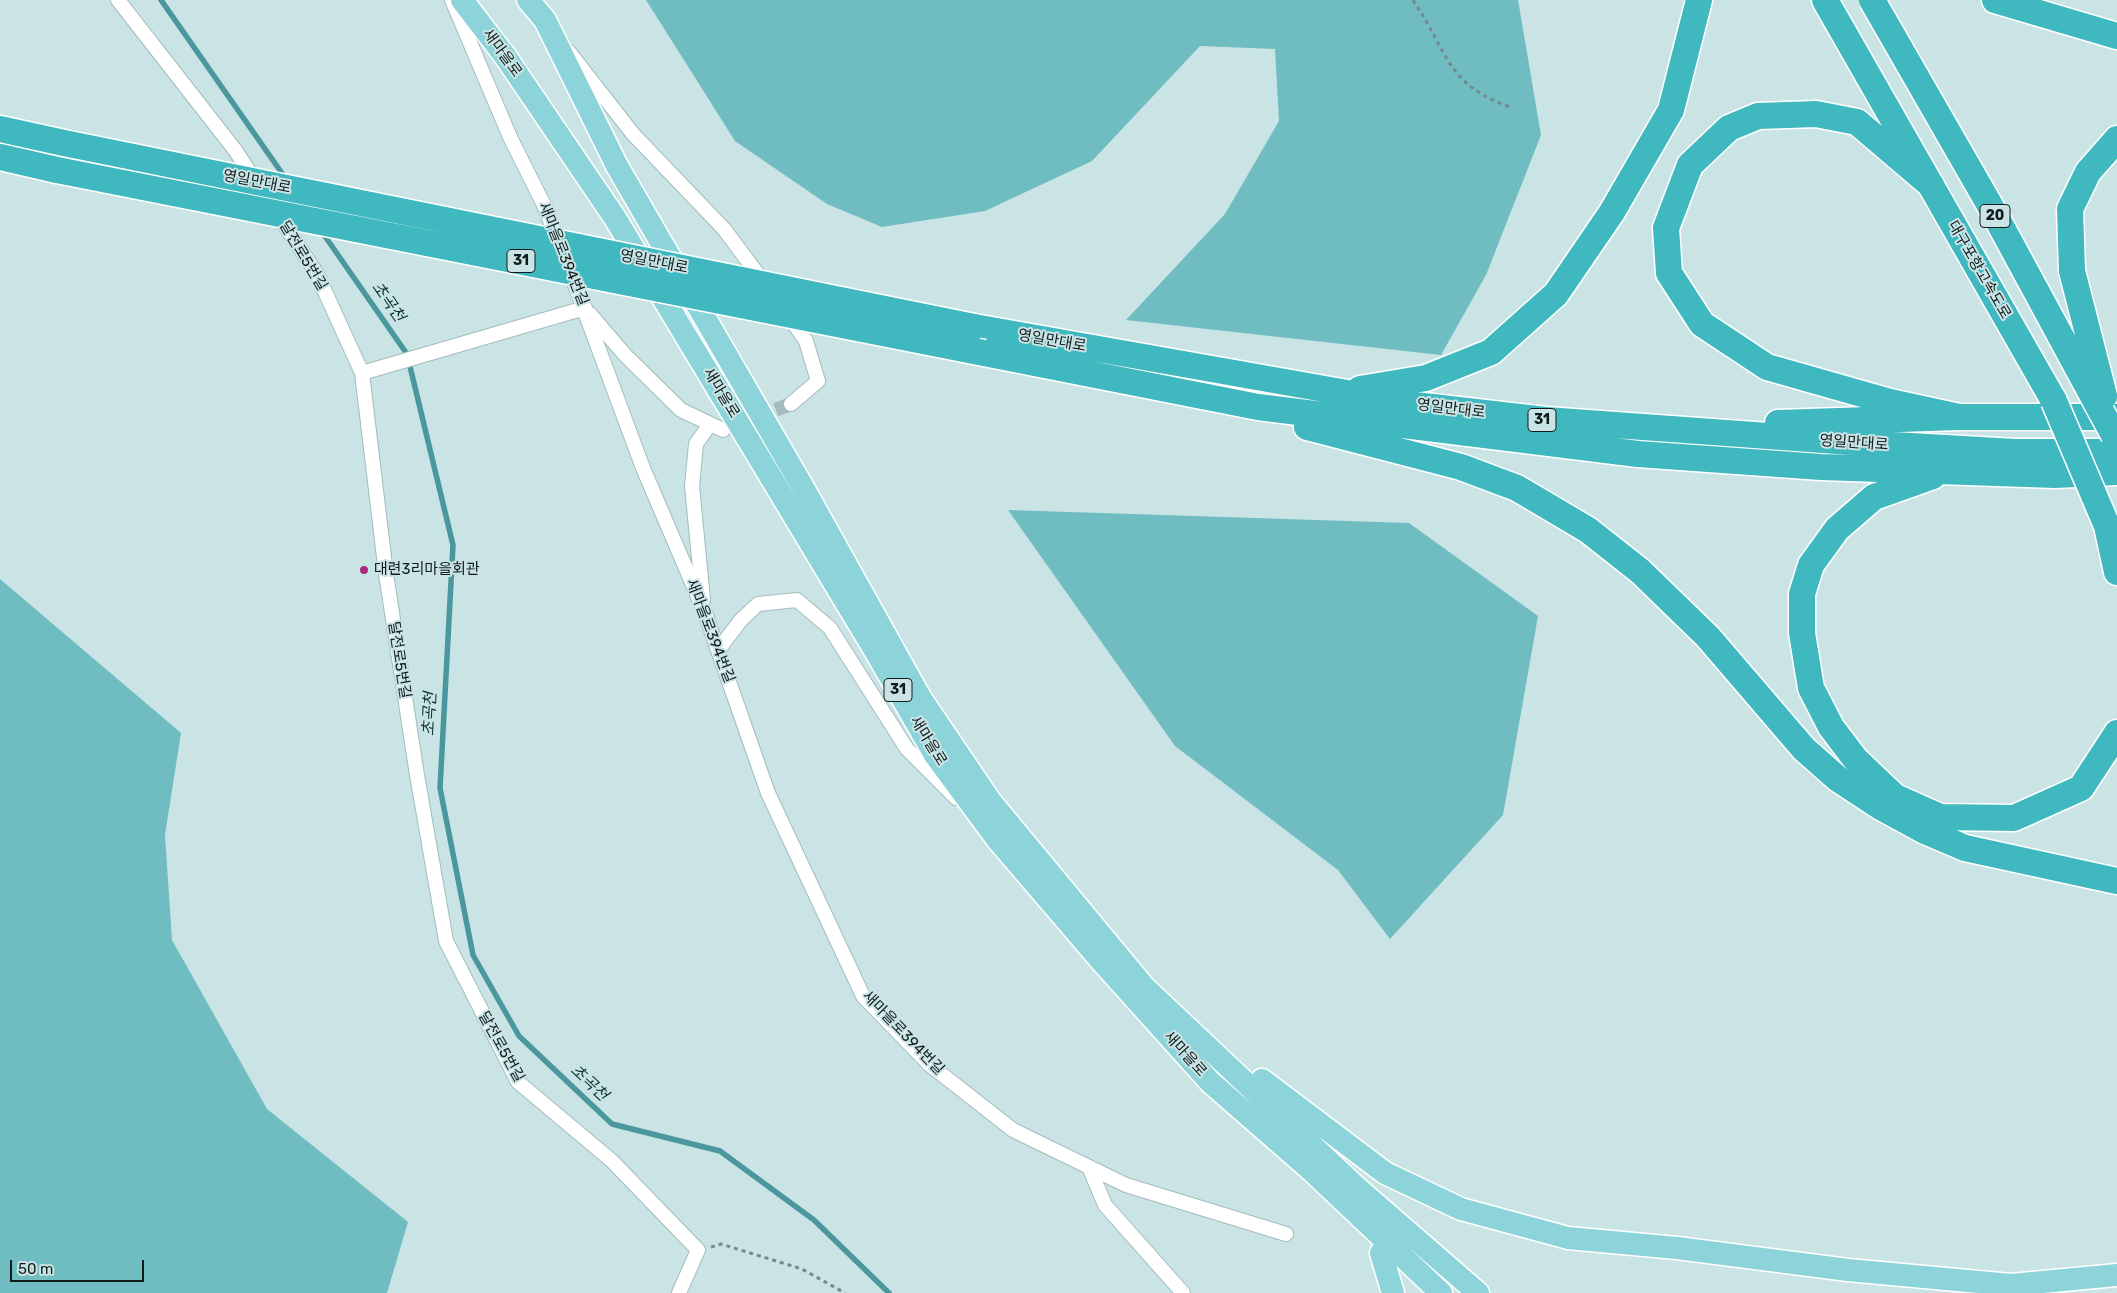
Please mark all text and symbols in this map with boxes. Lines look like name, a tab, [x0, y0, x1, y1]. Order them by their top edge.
street label: 새마을로	[478, 25, 526, 81]
street label: 영일만대로	[221, 167, 293, 197]
street label: 새마을로394번길	[534, 200, 592, 308]
road number: 20	[1980, 205, 2010, 228]
street label: 달전로5번길	[275, 218, 331, 294]
street label: 대구포항고속도로	[1944, 218, 2014, 322]
street label: 영일만대로	[618, 247, 690, 277]
road number: 31	[507, 250, 535, 272]
water label: 초곡천	[367, 278, 409, 326]
street label: 영일만대로	[1016, 326, 1088, 356]
street label: 새마을로	[699, 365, 743, 421]
street label: 영일만대로	[1416, 396, 1486, 422]
road number: 31	[1528, 408, 1556, 432]
street label: 영일만대로	[1819, 432, 1889, 454]
place label: 대련3리마을회관	[374, 561, 480, 579]
marker: 대련3리마을회관	[358, 564, 370, 576]
street label: 새마을로394번길	[682, 577, 738, 685]
street label: 달전로5번길	[384, 620, 414, 700]
road number: 31	[884, 678, 912, 702]
water label: 초곡천	[419, 691, 441, 737]
street label: 새마을로	[906, 713, 950, 769]
street label: 새마을로394번길	[858, 987, 948, 1079]
street label: 달전로5번길	[474, 1009, 528, 1085]
street label: 새마을로	[1160, 1027, 1210, 1081]
water label: 초곡천	[566, 1061, 612, 1105]
scale bar	[12, 1250, 146, 1282]
text: 50 m	[18, 1260, 53, 1278]

